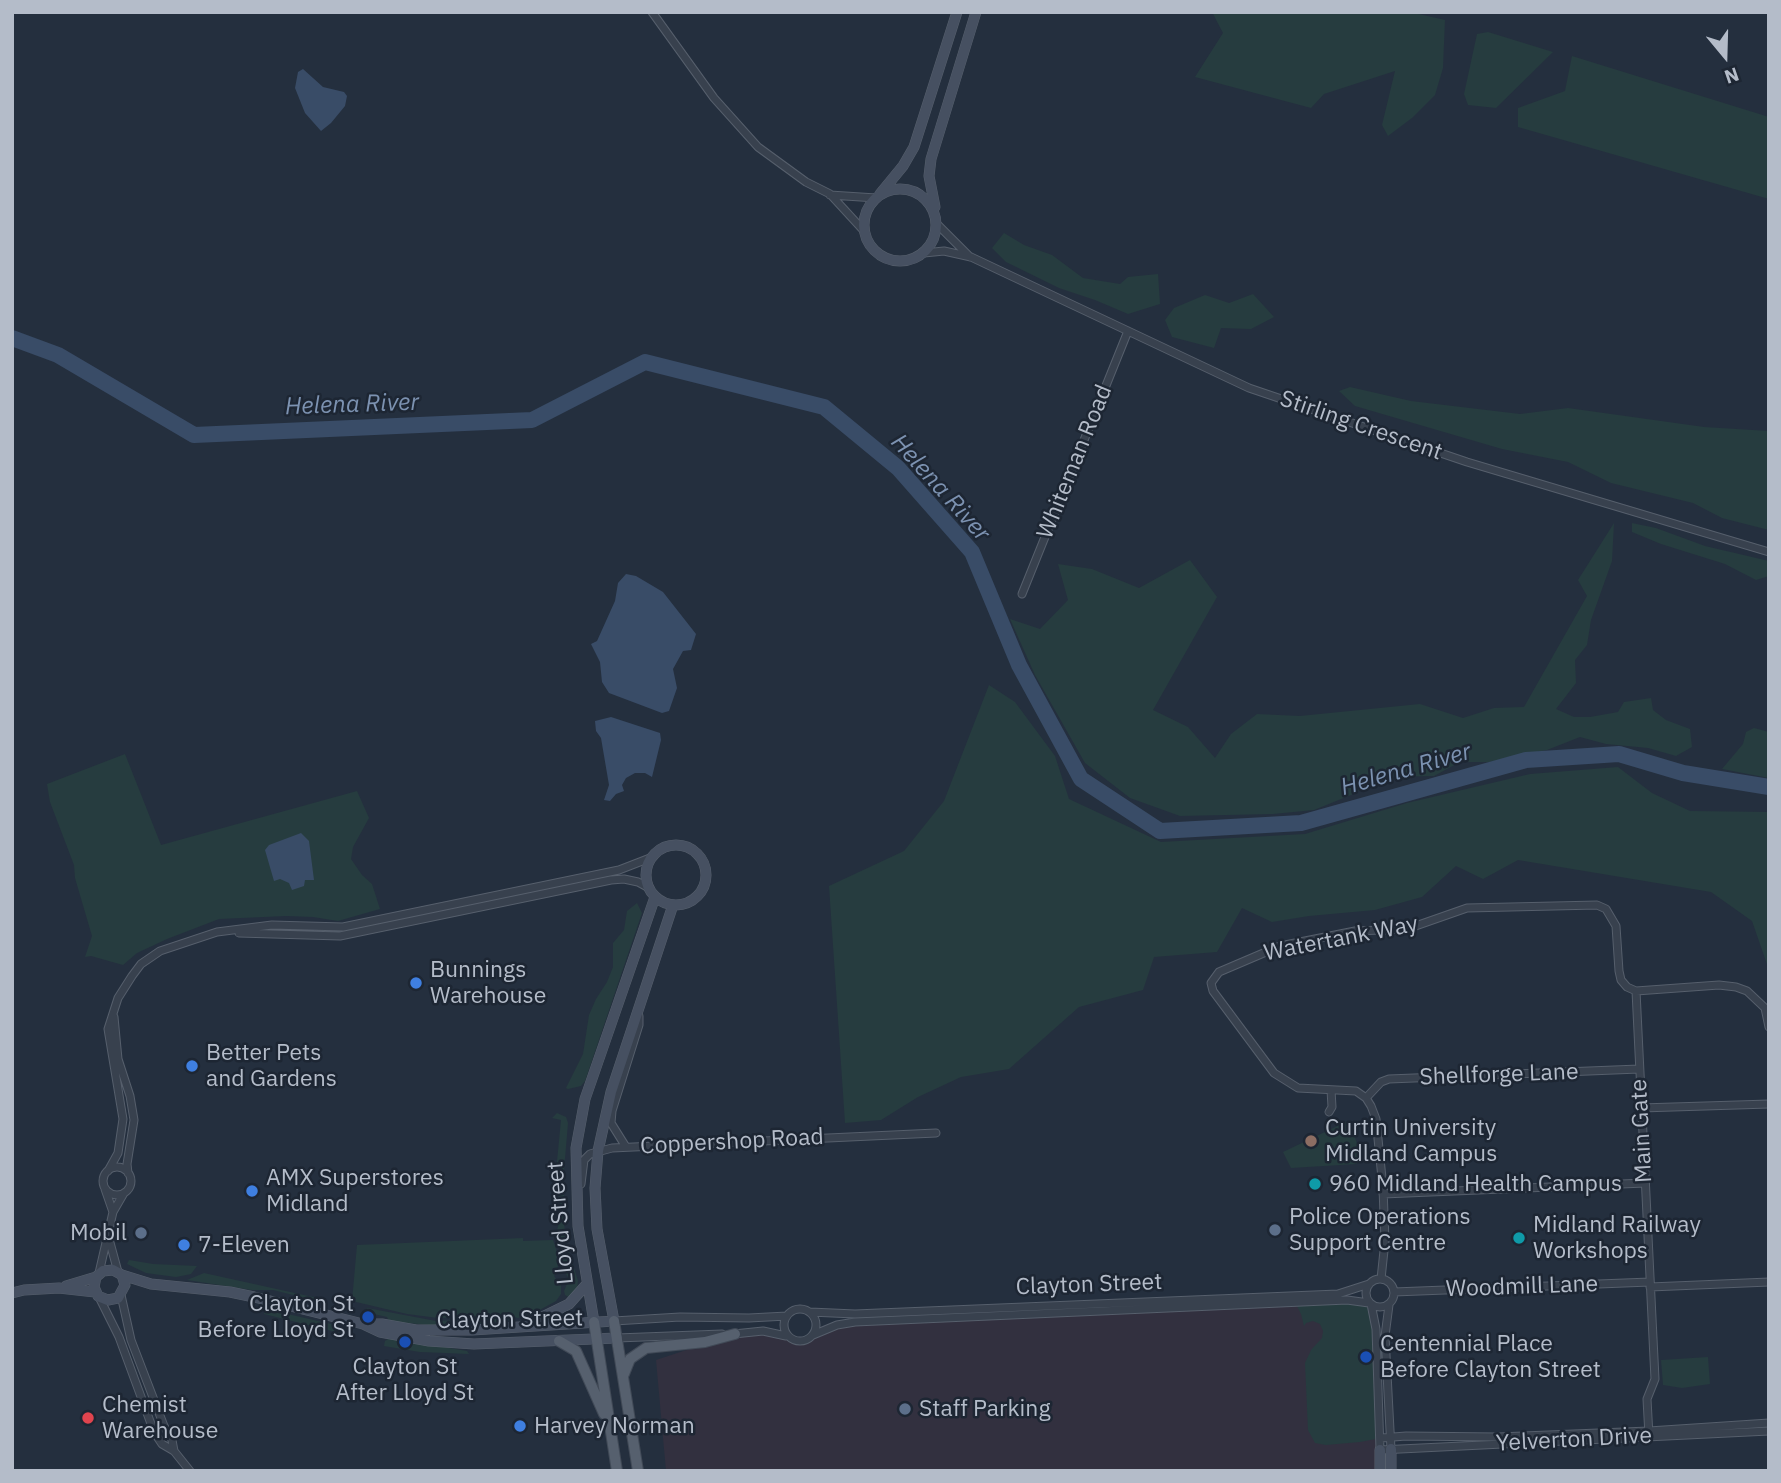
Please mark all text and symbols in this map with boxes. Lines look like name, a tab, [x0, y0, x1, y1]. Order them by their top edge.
north arrow	[1690, 21, 1760, 91]
text: N	[1721, 62, 1742, 89]
street label: Whiteman Road	[1032, 381, 1118, 543]
street label: Stirling Crescent	[1276, 385, 1446, 467]
water label: Helena River	[284, 388, 420, 422]
water label: Helena River	[884, 428, 996, 548]
water label: Helena River	[1337, 738, 1475, 802]
street label: Watertank Way	[1262, 911, 1420, 967]
place label: Bunnings Warehouse	[430, 956, 546, 1010]
marker: Bunnings Warehouse	[408, 975, 424, 991]
place label: Better Pets and Gardens	[206, 1039, 337, 1093]
marker: Better Pets and Gardens	[184, 1058, 200, 1074]
street label: Shellforge Lane	[1419, 1058, 1579, 1092]
street label: Main Gate	[1625, 1078, 1659, 1184]
place label: Curtin University Midland Campus	[1325, 1114, 1497, 1168]
street label: Coppershop Road	[640, 1123, 824, 1161]
marker: Curtin University Midland Campus	[1303, 1133, 1319, 1149]
street label: Lloyd Street	[542, 1160, 580, 1286]
place label: AMX Superstores Midland	[266, 1164, 444, 1218]
place label: 960 Midland Health Campus	[1329, 1170, 1622, 1198]
marker: 960 Midland Health Campus	[1307, 1176, 1323, 1192]
marker: AMX Superstores Midland	[244, 1183, 260, 1199]
place label: Police Operations Support Centre	[1289, 1203, 1471, 1257]
place label: Midland Railway Workshops	[1533, 1211, 1701, 1265]
place label: Mobil	[70, 1219, 127, 1247]
marker: Police Operations Support Centre	[1267, 1222, 1283, 1238]
marker: Mobil	[133, 1225, 149, 1241]
marker: Midland Railway Workshops	[1511, 1230, 1527, 1246]
place label: 7-Eleven	[198, 1231, 290, 1259]
marker: 7-Eleven	[176, 1237, 192, 1253]
street label: Clayton Street	[1015, 1269, 1163, 1301]
street label: Woodmill Lane	[1445, 1271, 1599, 1303]
place label: Clayton St Before Lloyd St	[198, 1290, 354, 1344]
street label: Clayton Street	[436, 1305, 584, 1335]
marker: Clayton St Before Lloyd St	[360, 1309, 376, 1325]
place label: Centennial Place Before Clayton Street	[1380, 1330, 1601, 1384]
marker: Clayton St After Lloyd St	[397, 1334, 413, 1350]
marker: Centennial Place Before Clayton Street	[1358, 1349, 1374, 1365]
place label: Clayton St After Lloyd St	[336, 1353, 474, 1407]
place label: Chemist Warehouse	[102, 1391, 218, 1445]
place label: Staff Parking	[919, 1395, 1051, 1423]
marker: Staff Parking	[897, 1401, 913, 1417]
marker: Chemist Warehouse	[80, 1410, 96, 1426]
place label: Harvey Norman	[534, 1412, 695, 1440]
marker: Harvey Norman	[512, 1418, 528, 1434]
street label: Yelverton Drive	[1495, 1422, 1653, 1458]

